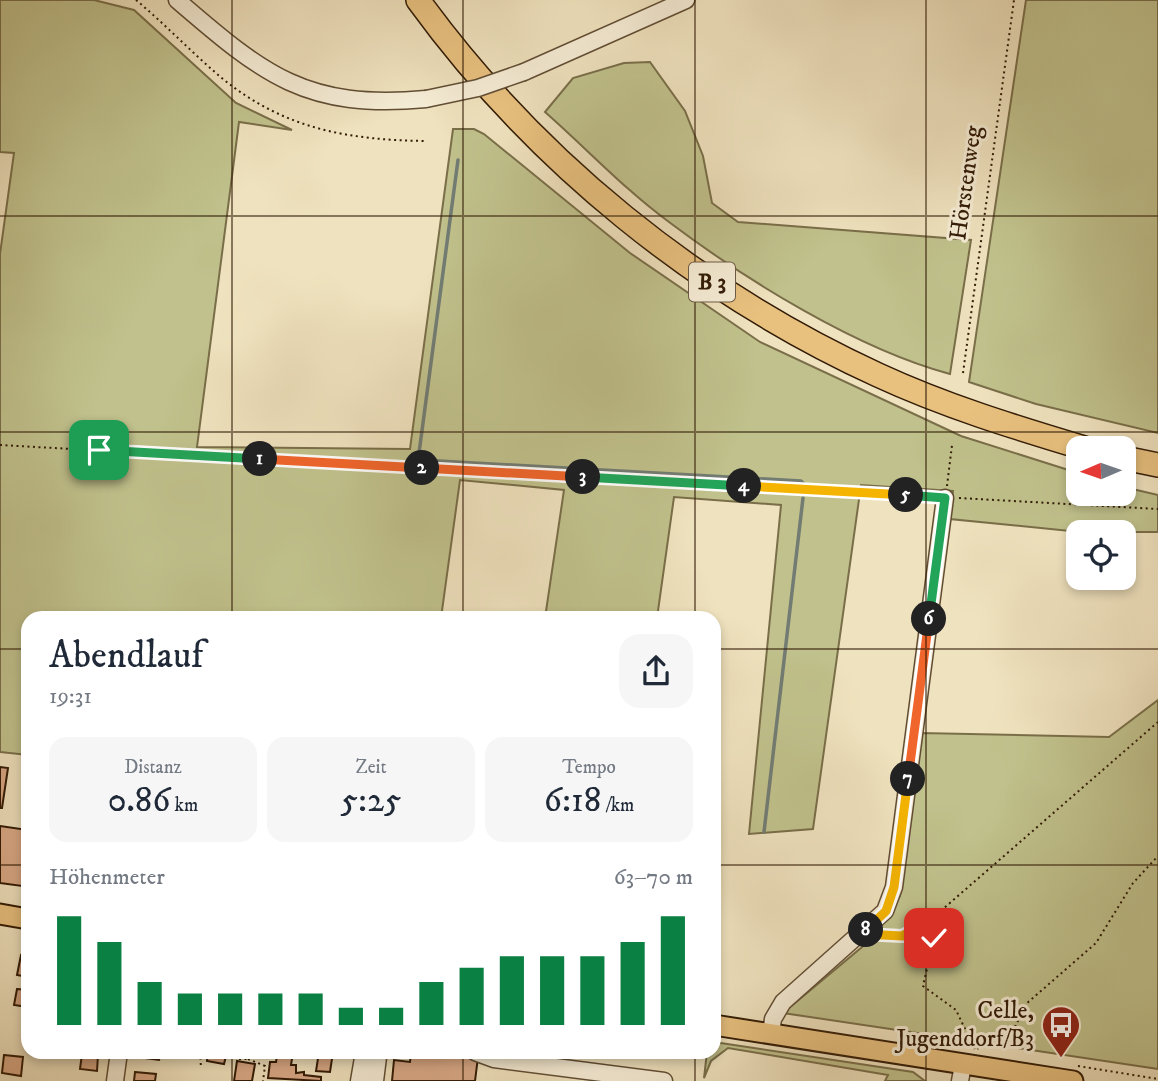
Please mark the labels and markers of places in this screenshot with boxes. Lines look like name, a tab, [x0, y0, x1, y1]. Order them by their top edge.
pin	[69, 420, 129, 480]
pin: 1	[243, 442, 278, 476]
pin: 2	[404, 450, 440, 486]
pin: 3	[566, 460, 600, 494]
pin: 4	[726, 468, 762, 504]
pin: 5	[888, 477, 923, 512]
pin: 6	[912, 602, 946, 636]
pin: 7	[890, 762, 926, 796]
pin	[904, 908, 964, 968]
pin: 8	[848, 912, 884, 948]
place label: Celle, Jugenddorf/B3	[894, 996, 1034, 1054]
bus stop icon: Celle, Jugenddorf/B3	[1040, 1004, 1082, 1059]

